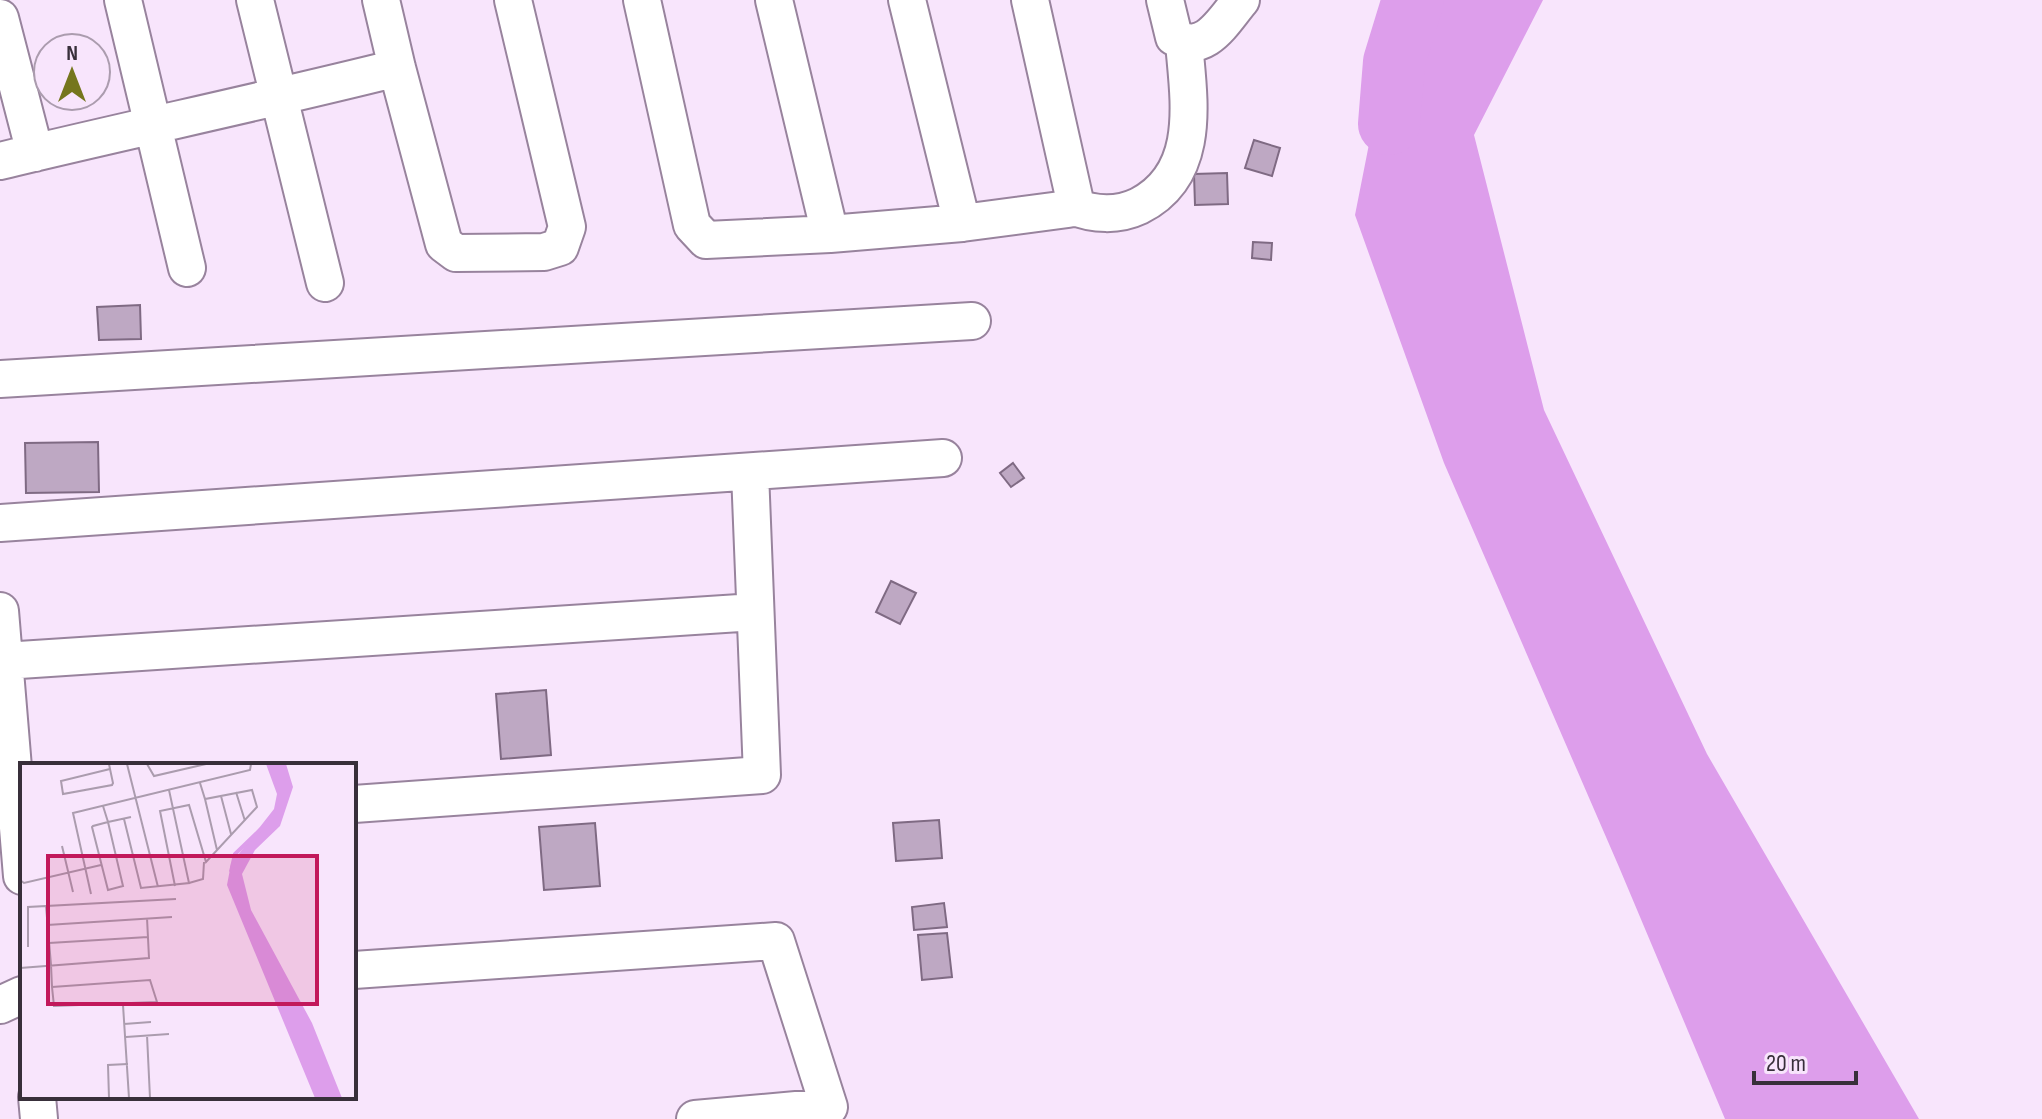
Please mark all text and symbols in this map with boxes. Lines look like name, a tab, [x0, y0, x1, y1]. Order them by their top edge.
north arrow	[32, 32, 112, 112]
text: N	[66, 40, 78, 67]
inset map	[20, 763, 356, 1099]
scale bar	[1754, 1035, 1856, 1085]
text: 20 m	[1766, 1049, 1806, 1078]

